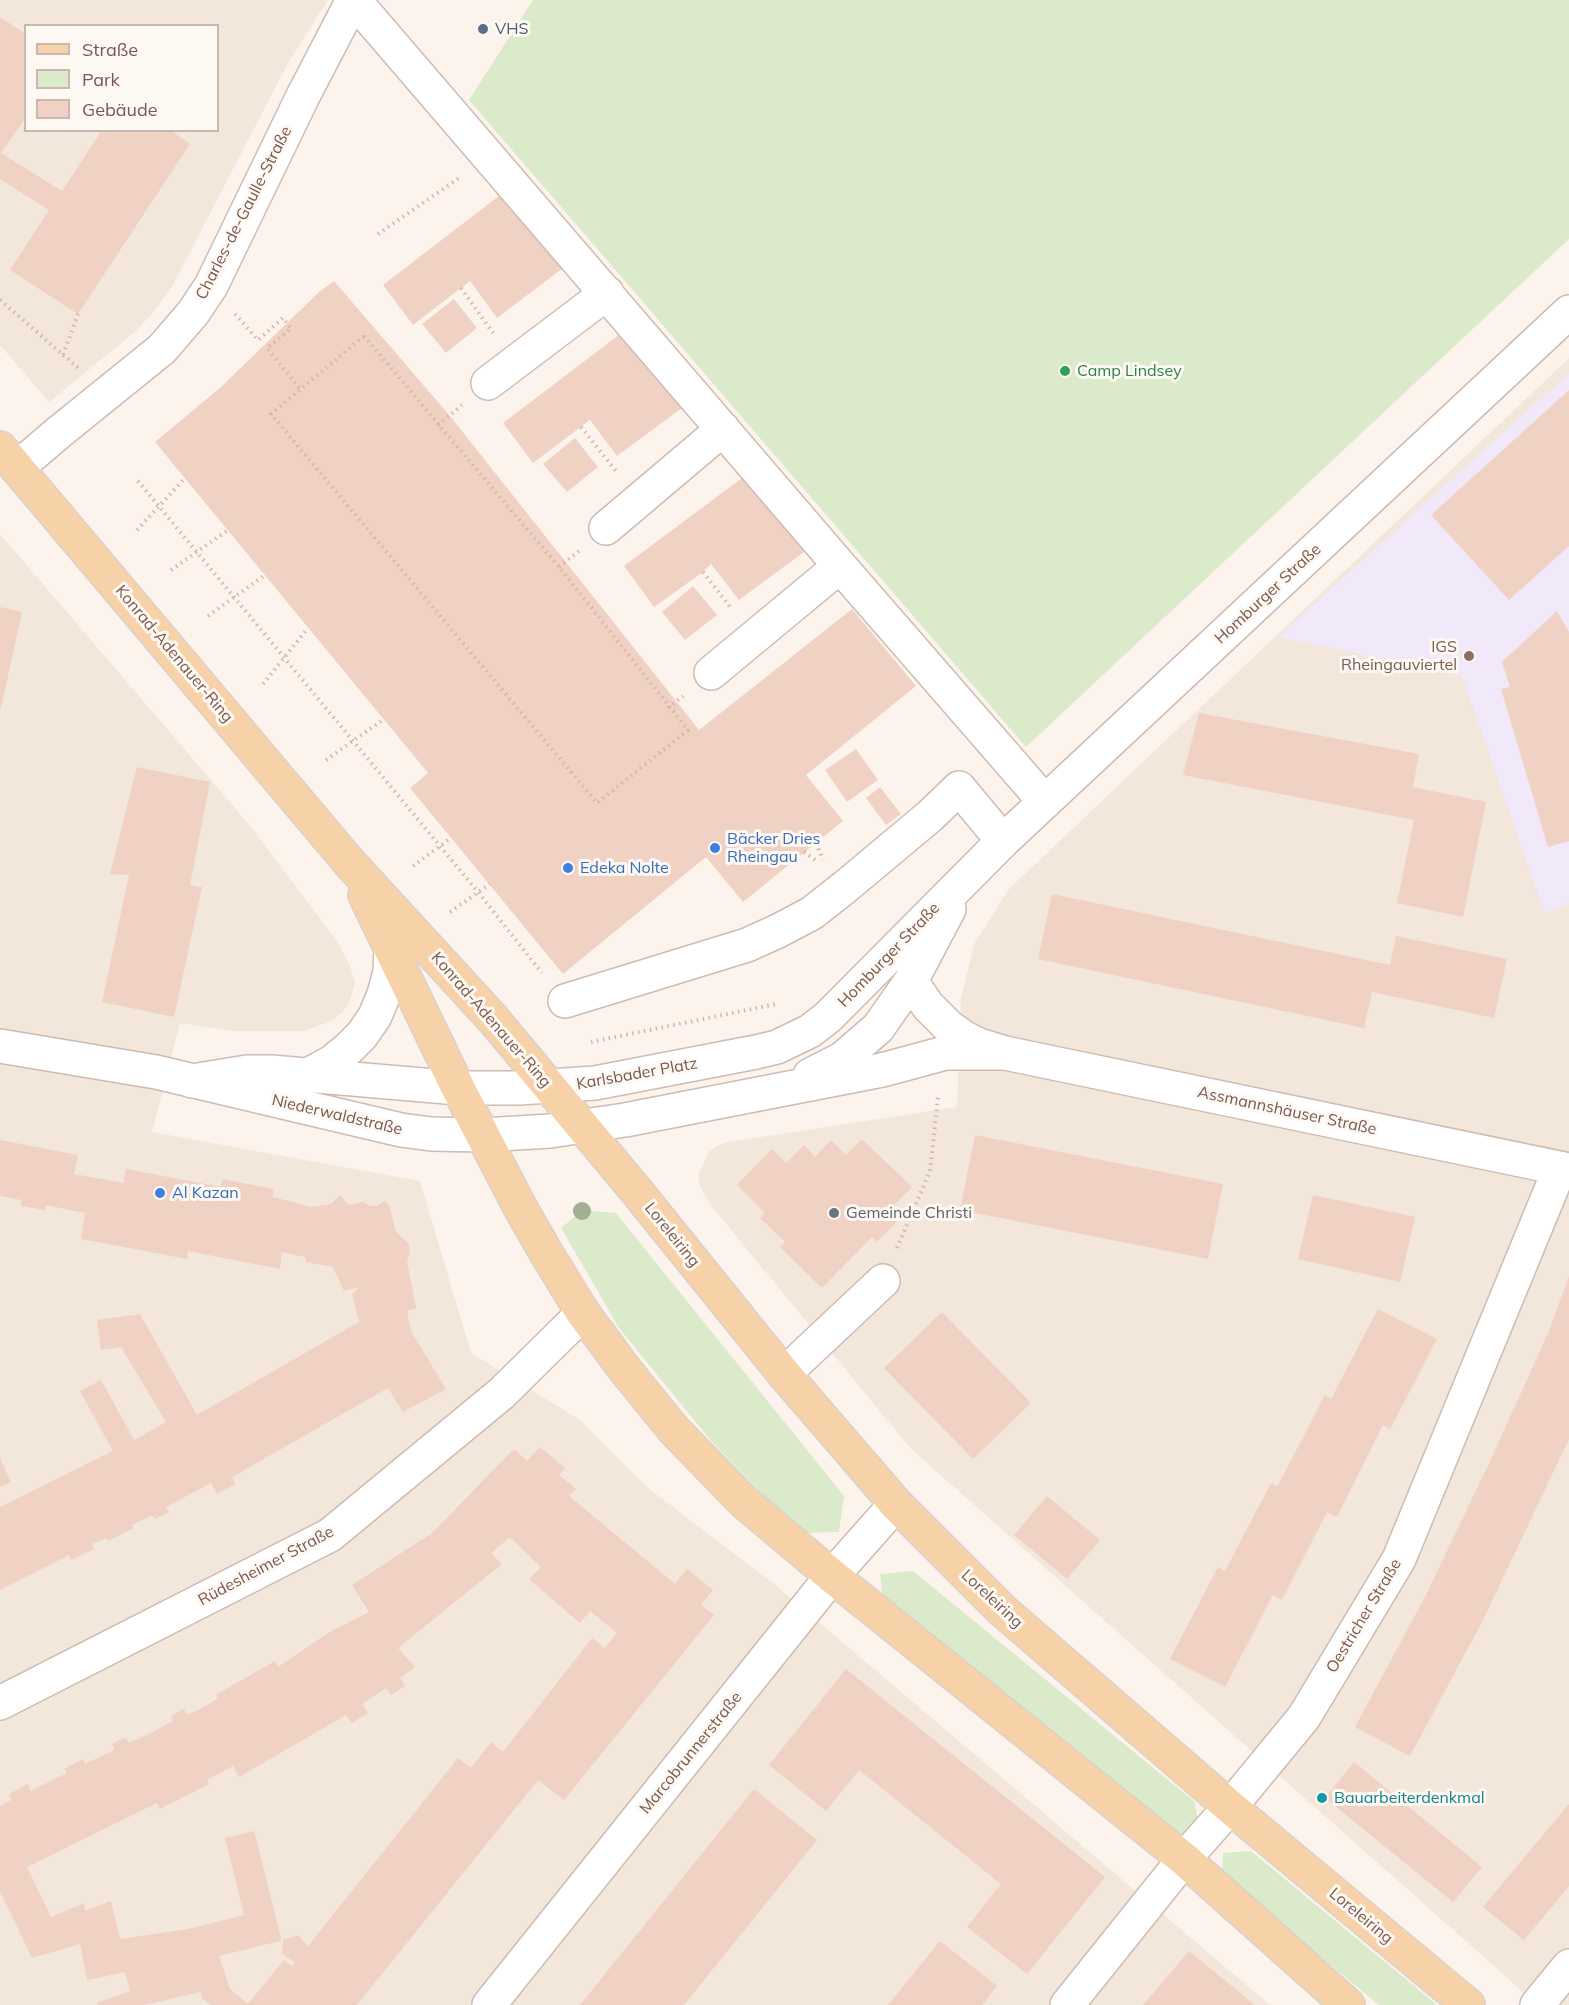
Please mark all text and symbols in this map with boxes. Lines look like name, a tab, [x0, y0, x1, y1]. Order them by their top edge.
place label: VHS	[495, 19, 528, 39]
marker: VHS	[476, 22, 490, 36]
legend	[24, 24, 219, 132]
text: Straße	[82, 38, 138, 61]
text: Park	[82, 68, 120, 91]
text: Gebäude	[82, 98, 158, 121]
street label: Charles-de-Gaulle-Straße	[192, 123, 296, 303]
place label: Camp Lindsey	[1077, 361, 1182, 381]
marker: Camp Lindsey	[1058, 364, 1072, 378]
street label: Homburger Straße	[1211, 540, 1325, 648]
street label: Konrad-Adenauer-Ring	[111, 582, 237, 726]
place label: IGS Rheingauviertel	[1341, 637, 1457, 675]
marker: IGS Rheingauviertel	[1462, 649, 1476, 663]
place label: Bäcker Dries Rheingau	[727, 829, 820, 867]
marker: Bäcker Dries Rheingau	[708, 841, 722, 855]
place label: Edeka Nolte	[580, 858, 669, 878]
marker: Edeka Nolte	[561, 861, 575, 875]
street label: Homburger Straße	[834, 899, 944, 1011]
street label: Konrad-Adenauer-Ring	[427, 948, 555, 1092]
street label: Karlsbader Platz	[575, 1054, 699, 1094]
street label: Assmannshäuser Straße	[1196, 1083, 1378, 1139]
street label: Niederwaldstraße	[270, 1091, 404, 1139]
place label: Al Kazan	[172, 1183, 239, 1203]
marker: Al Kazan	[153, 1186, 167, 1200]
street label: Loreleiring	[640, 1199, 704, 1271]
place label: Gemeinde Christi	[846, 1203, 972, 1223]
marker: Gemeinde Christi	[827, 1206, 841, 1220]
street label: Rüdesheimer Straße	[195, 1522, 337, 1610]
street label: Oestricher Straße	[1322, 1555, 1406, 1677]
street label: Loreleiring	[957, 1566, 1027, 1632]
street label: Marcobrunnerstraße	[636, 1688, 746, 1818]
place label: Bauarbeiterdenkmal	[1334, 1788, 1485, 1808]
marker: Bauarbeiterdenkmal	[1315, 1791, 1329, 1805]
street label: Loreleiring	[1325, 1884, 1397, 1948]

